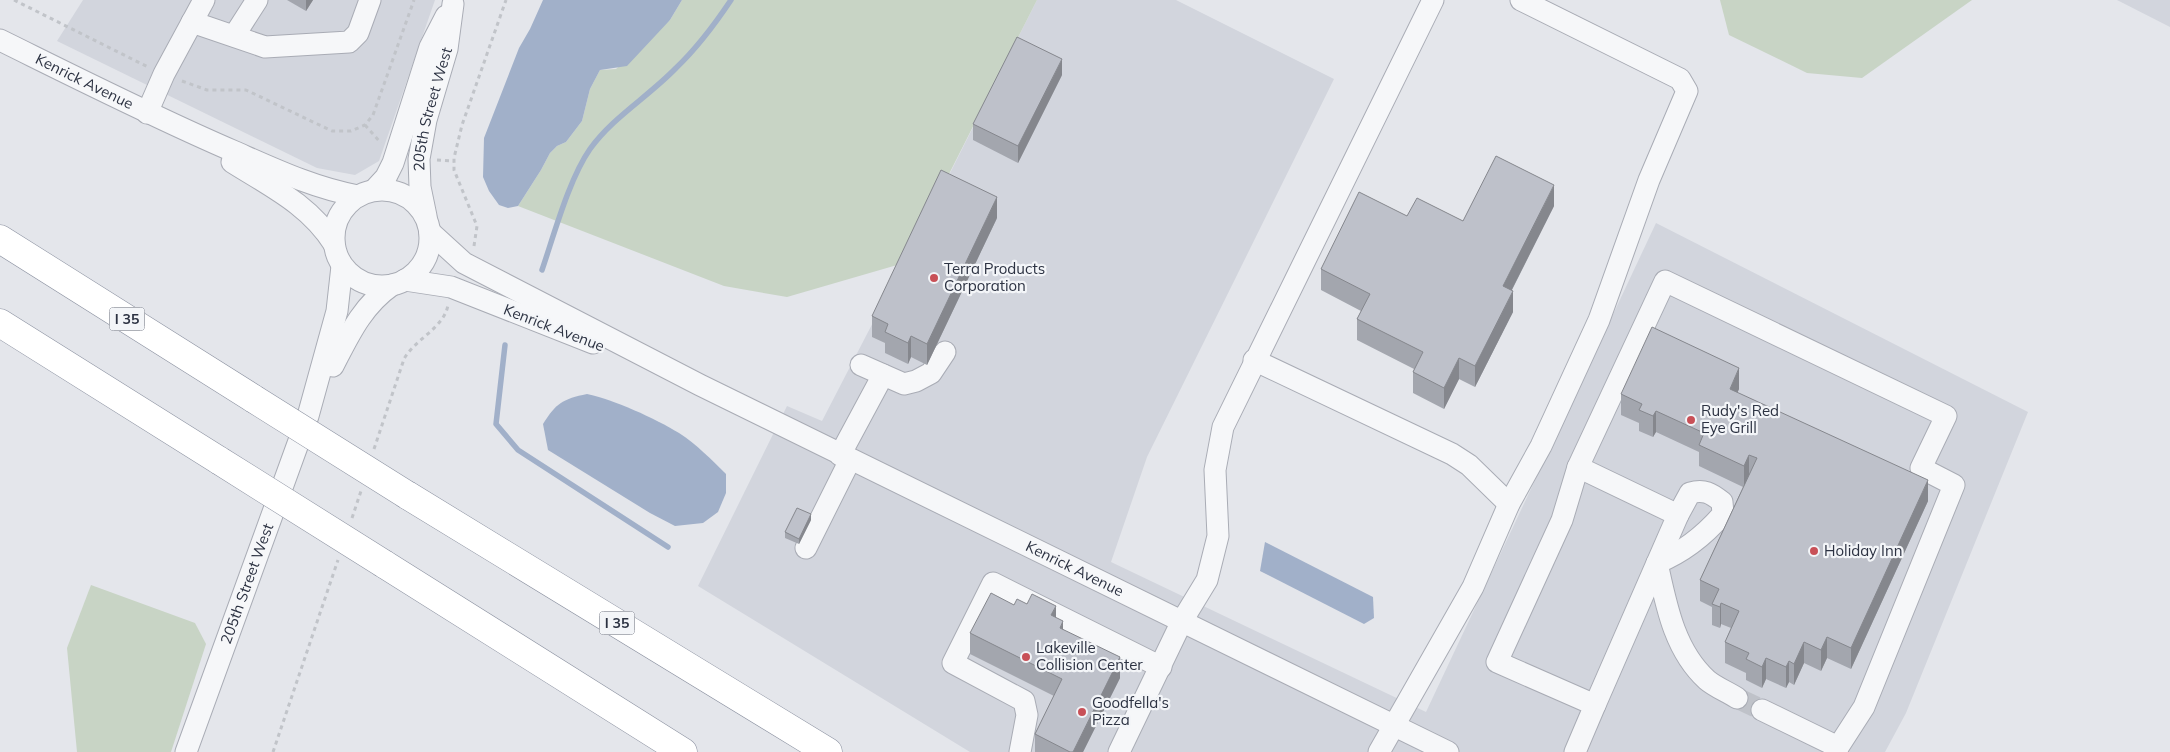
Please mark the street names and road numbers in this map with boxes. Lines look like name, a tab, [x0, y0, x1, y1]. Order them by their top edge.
street label: 205th Street West	[409, 45, 456, 172]
street label: Kenrick Avenue	[32, 49, 137, 113]
street label: Kenrick Avenue	[501, 300, 607, 356]
road number: I 35	[110, 308, 144, 330]
street label: 205th Street West	[216, 521, 277, 647]
street label: Kenrick Avenue	[1023, 536, 1127, 600]
road number: I 35	[600, 612, 634, 634]

